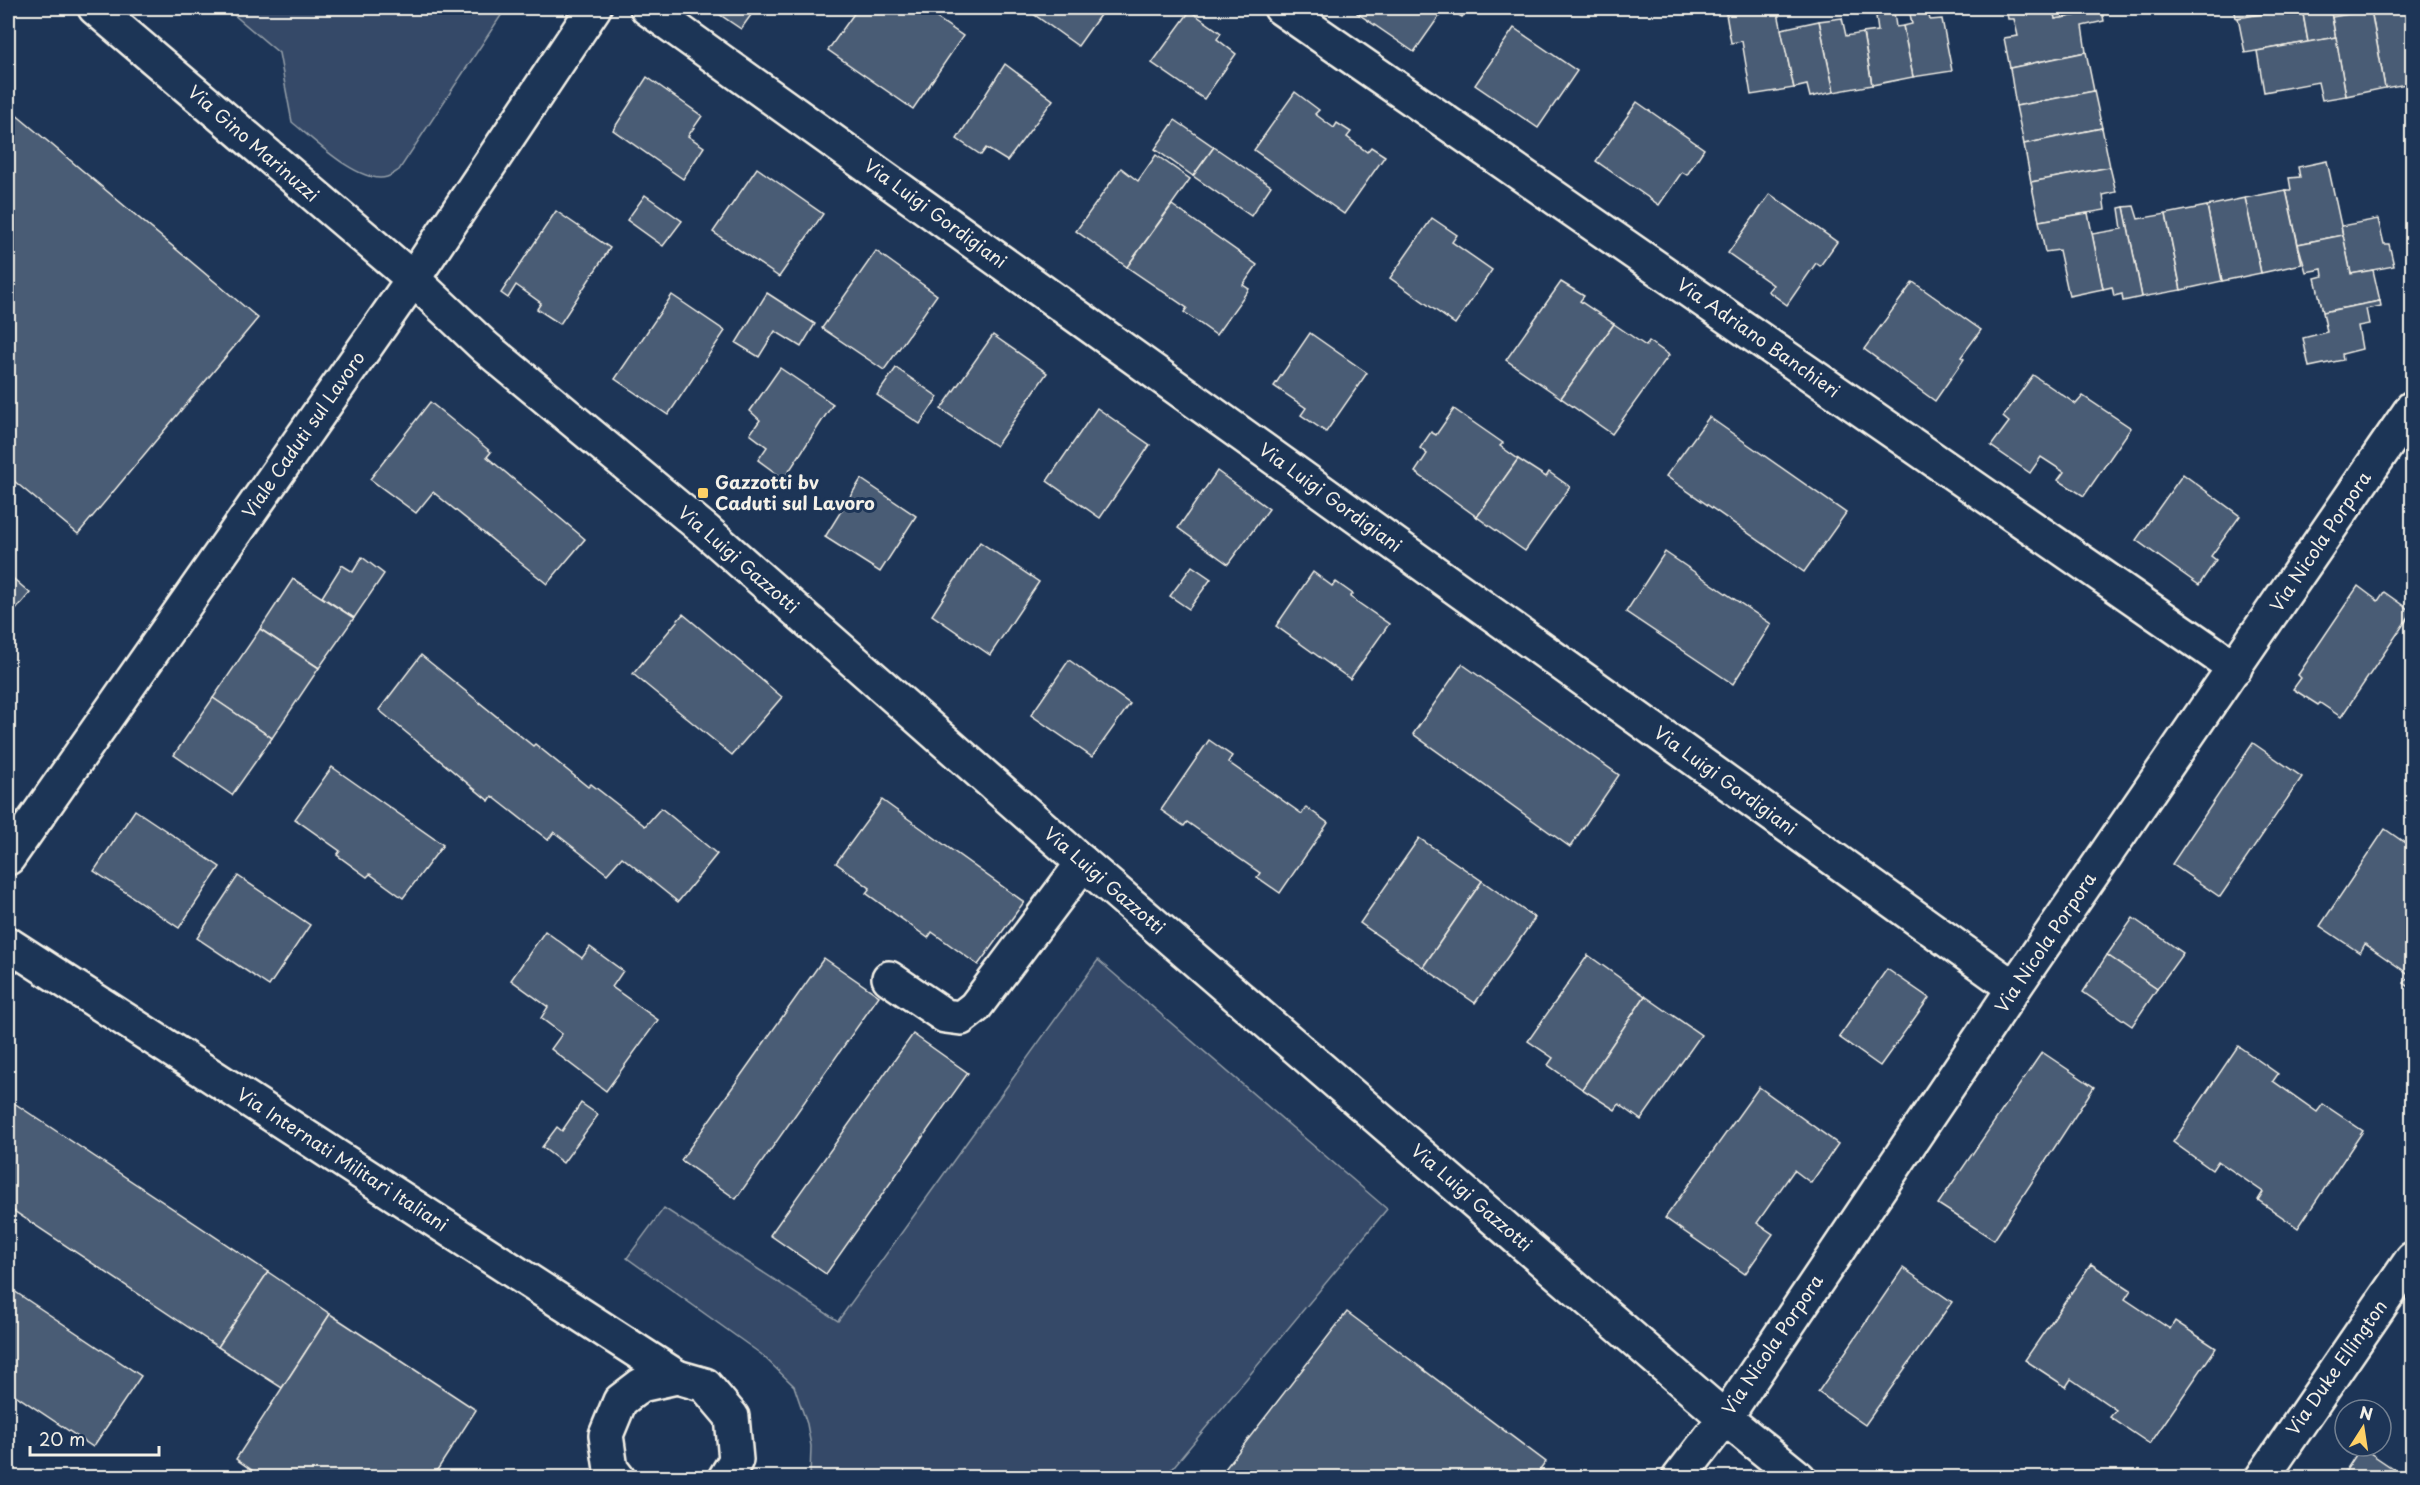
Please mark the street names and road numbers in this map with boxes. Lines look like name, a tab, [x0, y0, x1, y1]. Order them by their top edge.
street label: Via Gino Marinuzzi	[182, 78, 326, 208]
street label: Via Luigi Gordigiani	[859, 152, 1013, 274]
street label: Via Adriano Banchieri	[1672, 270, 1846, 403]
street label: Viale Caduti sul Lavoro	[235, 345, 371, 523]
street label: Via Luigi Gordigiani	[1254, 436, 1408, 558]
street label: Via Nicola Porpora	[2263, 465, 2377, 617]
street label: Via Luigi Gazzotti	[672, 499, 805, 619]
street label: Via Luigi Gordigiani	[1649, 719, 1803, 841]
street label: Via Luigi Gazzotti	[1038, 820, 1171, 940]
street label: Via Nicola Porpora	[1988, 866, 2102, 1018]
street label: Via Internati Militari Italiani	[232, 1080, 454, 1237]
street label: Via Luigi Gazzotti	[1405, 1137, 1538, 1257]
street label: Via Nicola Porpora	[1715, 1268, 1829, 1420]
street label: Via Duke Ellington	[2279, 1294, 2393, 1440]

